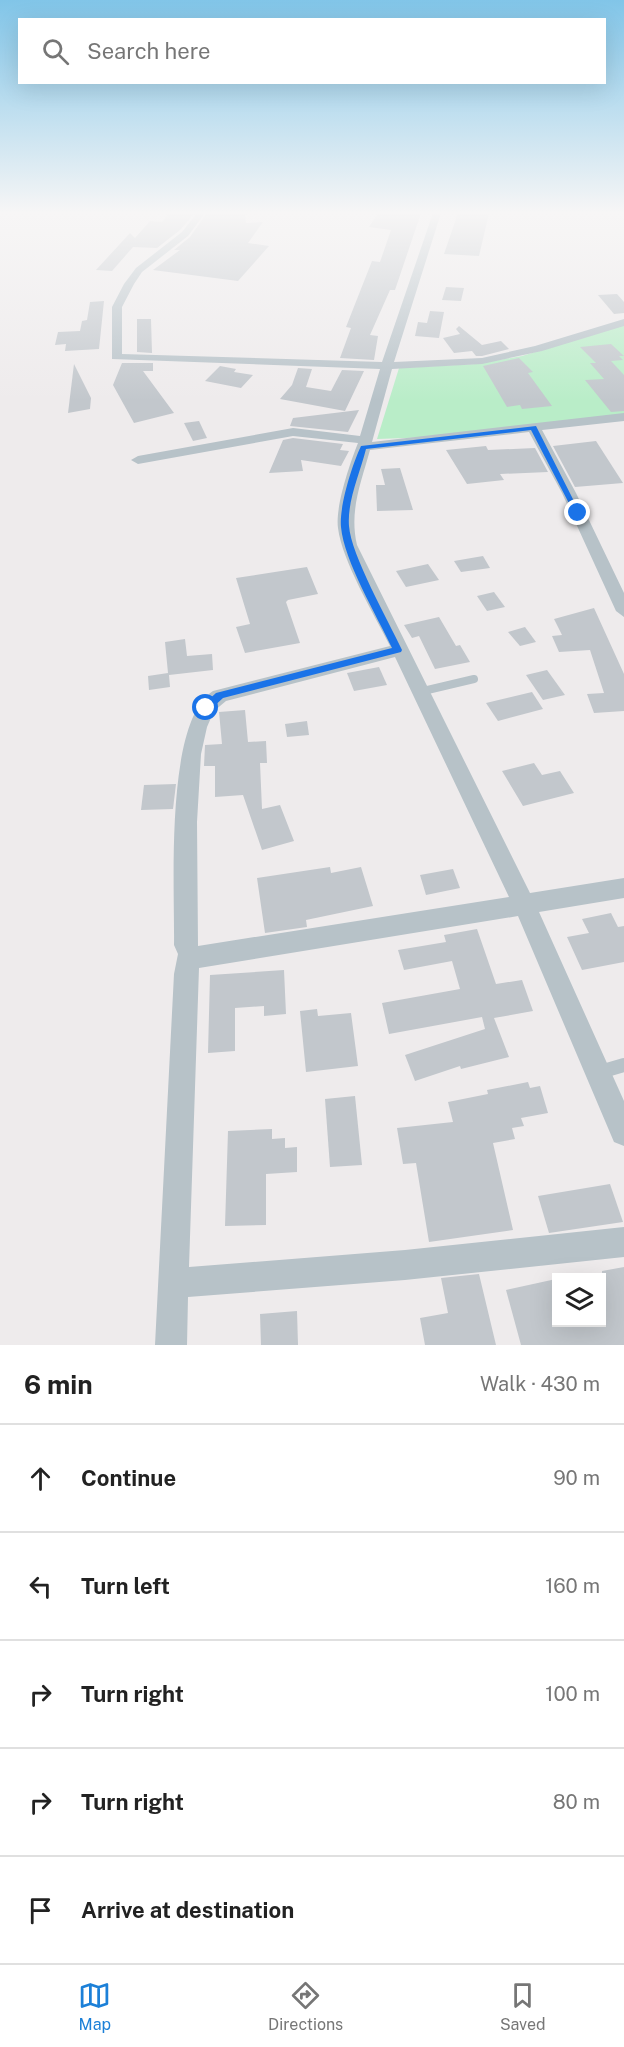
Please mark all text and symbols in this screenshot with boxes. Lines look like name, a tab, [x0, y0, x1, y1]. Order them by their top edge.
search box	[18, 18, 606, 84]
icon: search	[39, 35, 72, 68]
text: Search here	[87, 38, 211, 64]
route end	[564, 499, 590, 525]
route start	[192, 694, 218, 720]
map controls	[552, 1273, 606, 1327]
button: layers	[552, 1273, 606, 1327]
text: 6 min	[24, 1369, 93, 1400]
text: Walk · 430 m	[480, 1372, 600, 1396]
icon: ahead	[24, 1462, 57, 1495]
text: Continue	[81, 1465, 176, 1491]
text: 90 m	[553, 1466, 600, 1490]
icon: left	[24, 1570, 57, 1603]
text: Turn left	[81, 1573, 170, 1599]
text: 160 m	[545, 1574, 600, 1598]
icon: right	[24, 1678, 57, 1711]
text: Turn right	[81, 1681, 184, 1707]
text: 100 m	[545, 1682, 600, 1706]
icon: right	[24, 1786, 57, 1819]
text: Turn right	[81, 1789, 184, 1815]
text: 80 m	[553, 1790, 600, 1814]
icon: arrive	[24, 1894, 57, 1927]
text: Arrive at destination	[81, 1897, 294, 1923]
tab: Map	[78, 1979, 111, 2034]
tab: Directions	[268, 1979, 343, 2034]
tab: Saved	[500, 1979, 546, 2034]

